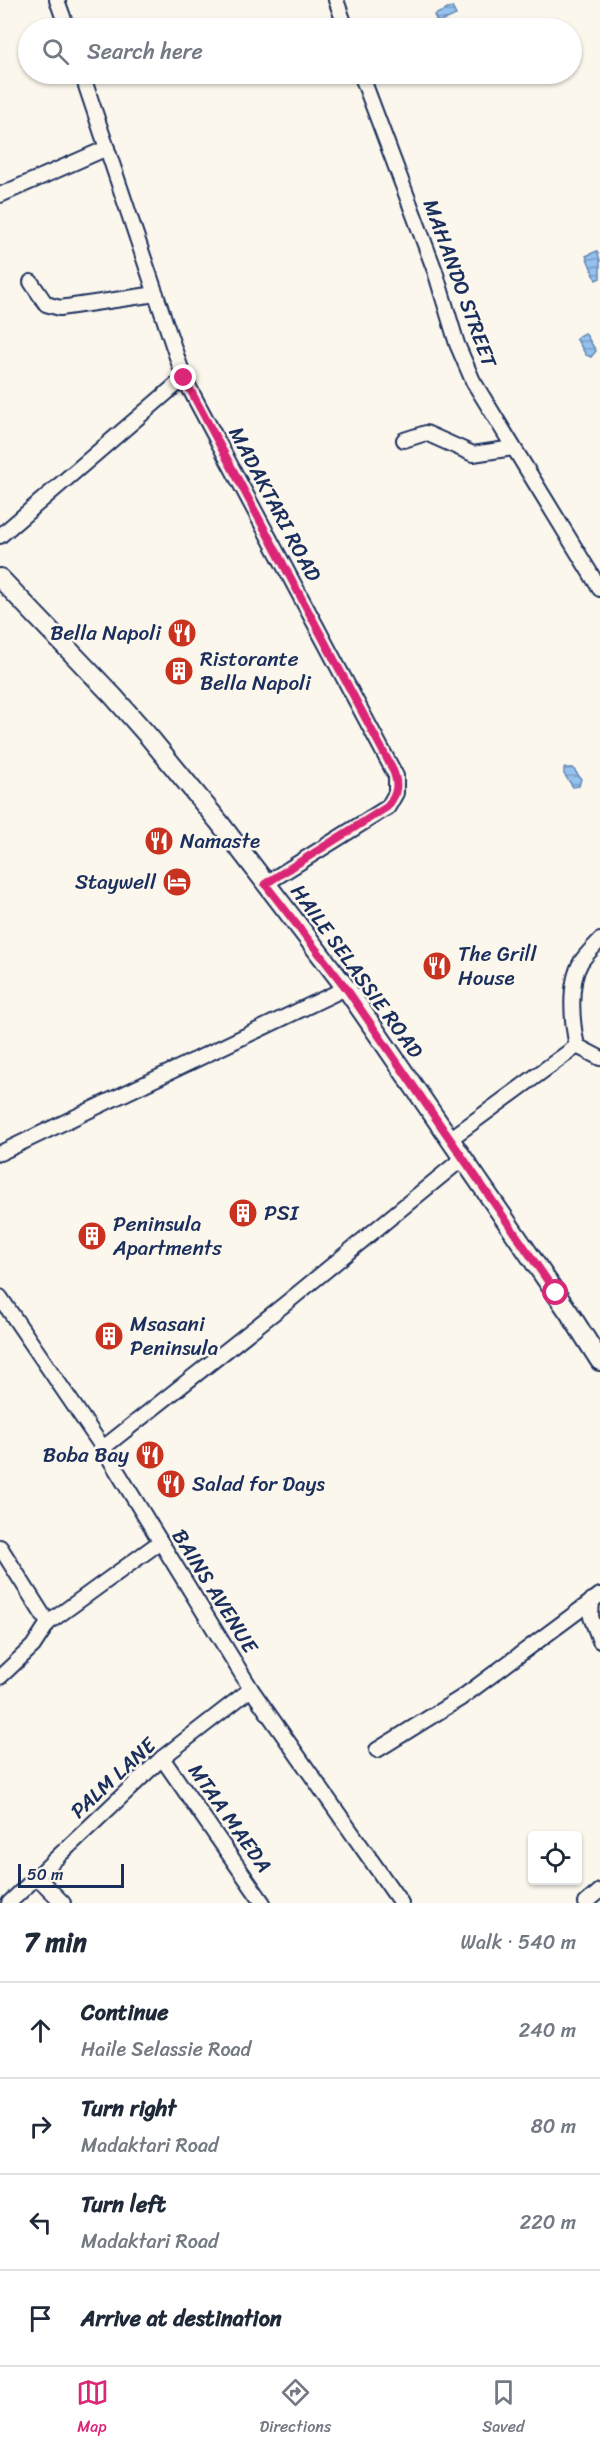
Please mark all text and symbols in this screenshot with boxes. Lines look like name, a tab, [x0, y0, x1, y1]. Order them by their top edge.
search box	[18, 18, 582, 84]
text: Search here	[87, 32, 203, 71]
icon: search	[39, 35, 72, 68]
street label: MAHANDO STREET	[412, 194, 509, 374]
route end	[170, 364, 196, 390]
street label: MADAKTARI ROAD	[218, 419, 332, 589]
place label: Bella Napoli	[50, 614, 162, 652]
restaurant icon: Bella Napoli	[166, 617, 198, 649]
place label: Ristorante Bella Napoli	[200, 640, 312, 702]
building icon: Ristorante Bella Napoli	[163, 655, 195, 687]
place label: Namaste	[180, 822, 260, 860]
restaurant icon: Namaste	[143, 825, 175, 857]
place label: Staywell	[75, 863, 157, 901]
hotel icon: Staywell	[161, 866, 193, 898]
street label: HAILE SELASSIE ROAD	[280, 875, 434, 1067]
place label: The Grill House	[458, 935, 537, 997]
restaurant icon: The Grill House	[421, 950, 453, 982]
place label: PSI	[264, 1194, 300, 1232]
building icon: PSI	[227, 1197, 259, 1229]
place label: Peninsula Apartments	[112, 1205, 222, 1267]
building icon: Peninsula Apartments	[76, 1220, 108, 1252]
route start	[542, 1279, 568, 1305]
place label: Msasani Peninsula	[130, 1305, 219, 1367]
building icon: Msasani Peninsula	[93, 1320, 125, 1352]
place label: Boba Bay	[43, 1436, 129, 1474]
restaurant icon: Boba Bay	[134, 1439, 166, 1471]
place label: Salad for Days	[192, 1465, 325, 1503]
restaurant icon: Salad for Days	[155, 1468, 187, 1500]
street label: BAINS AVENUE	[161, 1521, 269, 1662]
street label: PALM LANE	[61, 1727, 166, 1828]
street label: MTAA MAEDA	[178, 1755, 282, 1881]
map controls	[528, 1831, 582, 1885]
button: locate	[528, 1831, 582, 1885]
text: 50 m	[27, 1860, 63, 1889]
scale bar	[18, 1861, 124, 1888]
text: 7 min	[24, 1919, 87, 1965]
text: Walk · 540 m	[461, 1925, 576, 1960]
text: Continue	[81, 1993, 169, 2032]
text: 240 m	[519, 2013, 576, 2048]
icon: ahead	[24, 2014, 57, 2047]
text: Haile Selassie Road	[81, 2032, 251, 2067]
text: Turn right	[81, 2089, 176, 2128]
text: 80 m	[531, 2109, 576, 2144]
icon: right	[24, 2110, 57, 2143]
text: Madaktari Road	[81, 2128, 218, 2163]
text: Turn left	[81, 2185, 166, 2224]
text: 220 m	[520, 2205, 576, 2240]
icon: left	[24, 2206, 57, 2239]
text: Madaktari Road	[81, 2224, 218, 2259]
text: Arrive at destination	[81, 2299, 282, 2338]
icon: arrive	[24, 2302, 57, 2335]
tab: Map	[76, 2376, 109, 2441]
tab: Directions	[260, 2376, 331, 2441]
tab: Saved	[482, 2376, 524, 2441]

